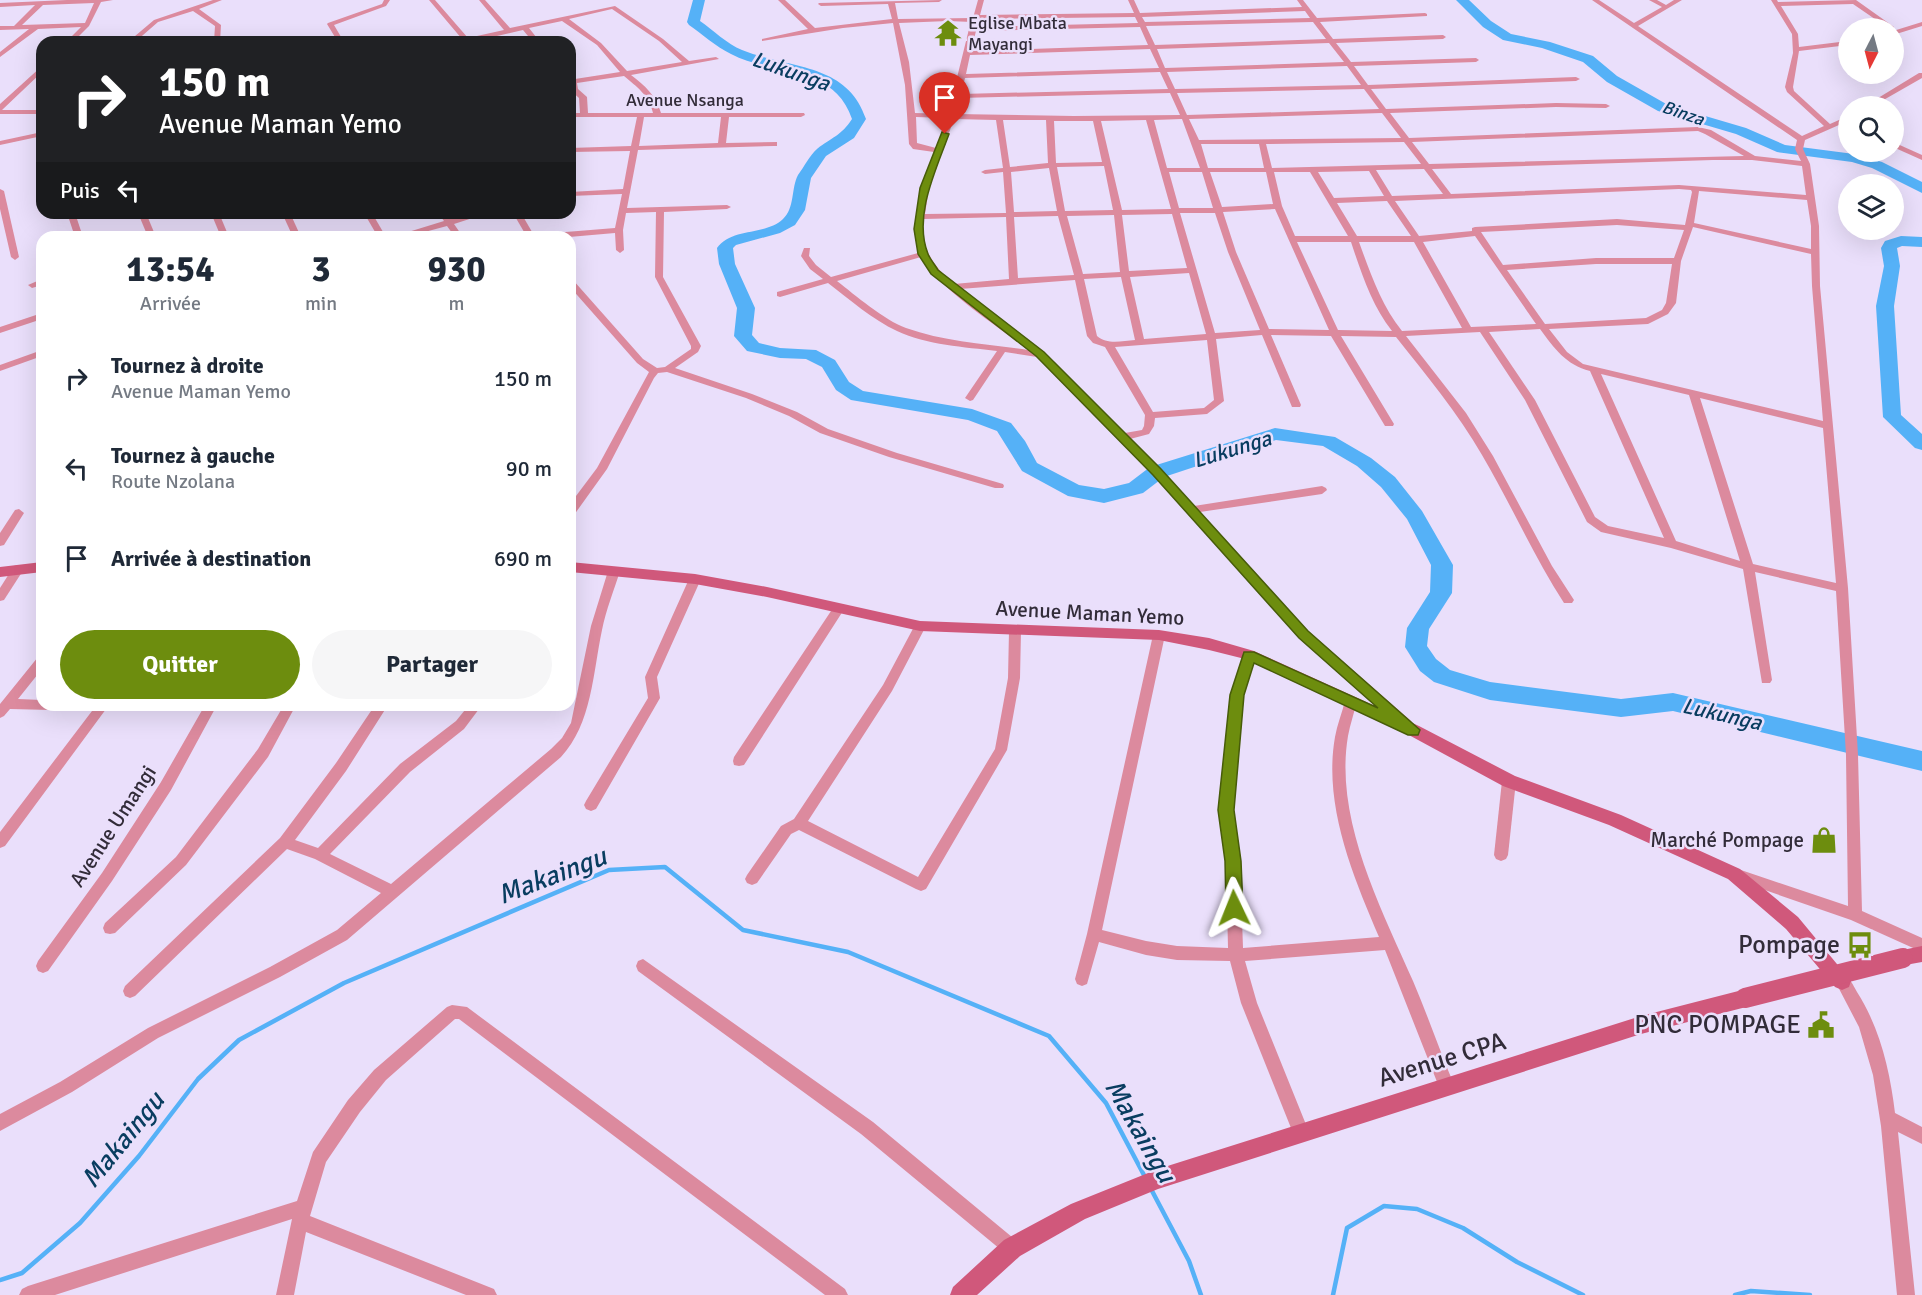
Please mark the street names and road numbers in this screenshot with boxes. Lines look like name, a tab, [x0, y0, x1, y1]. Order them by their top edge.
street label: Avenue Nsanga	[626, 89, 744, 111]
street label: Avenue Maman Yemo	[995, 595, 1185, 631]
street label: Avenue Umangi	[64, 760, 162, 892]
street label: Avenue CPA	[1374, 1025, 1510, 1095]

